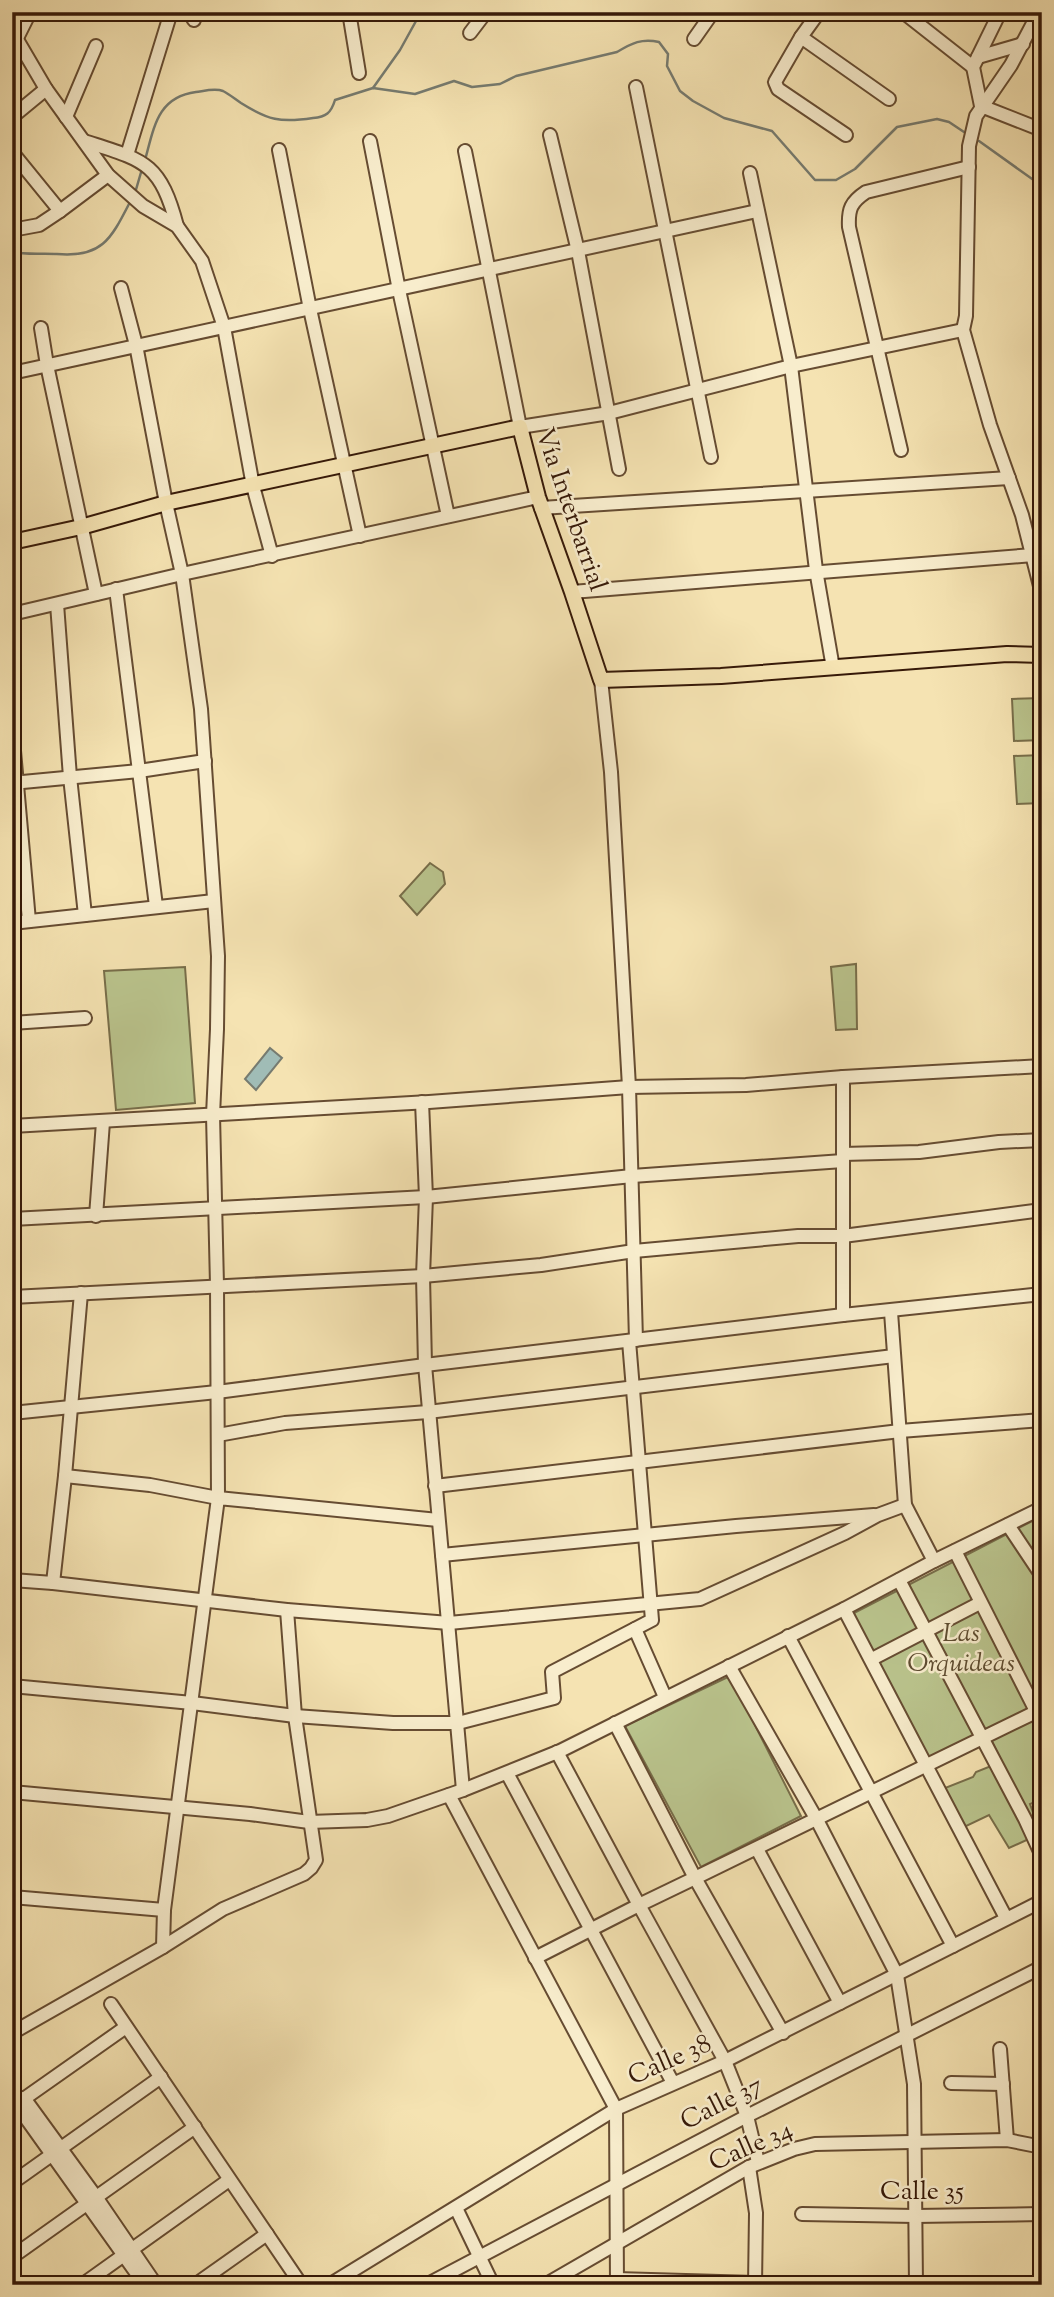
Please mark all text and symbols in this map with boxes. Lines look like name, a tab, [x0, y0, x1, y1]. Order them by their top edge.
street label: Vía Interbarrial	[525, 423, 615, 597]
park label: Las Orquideas	[907, 1616, 1015, 1683]
street label: Calle 38	[622, 2026, 718, 2096]
street label: Calle 37	[674, 2068, 770, 2140]
street label: Calle 34	[703, 2112, 799, 2182]
street label: Calle 35	[880, 2174, 964, 2211]

